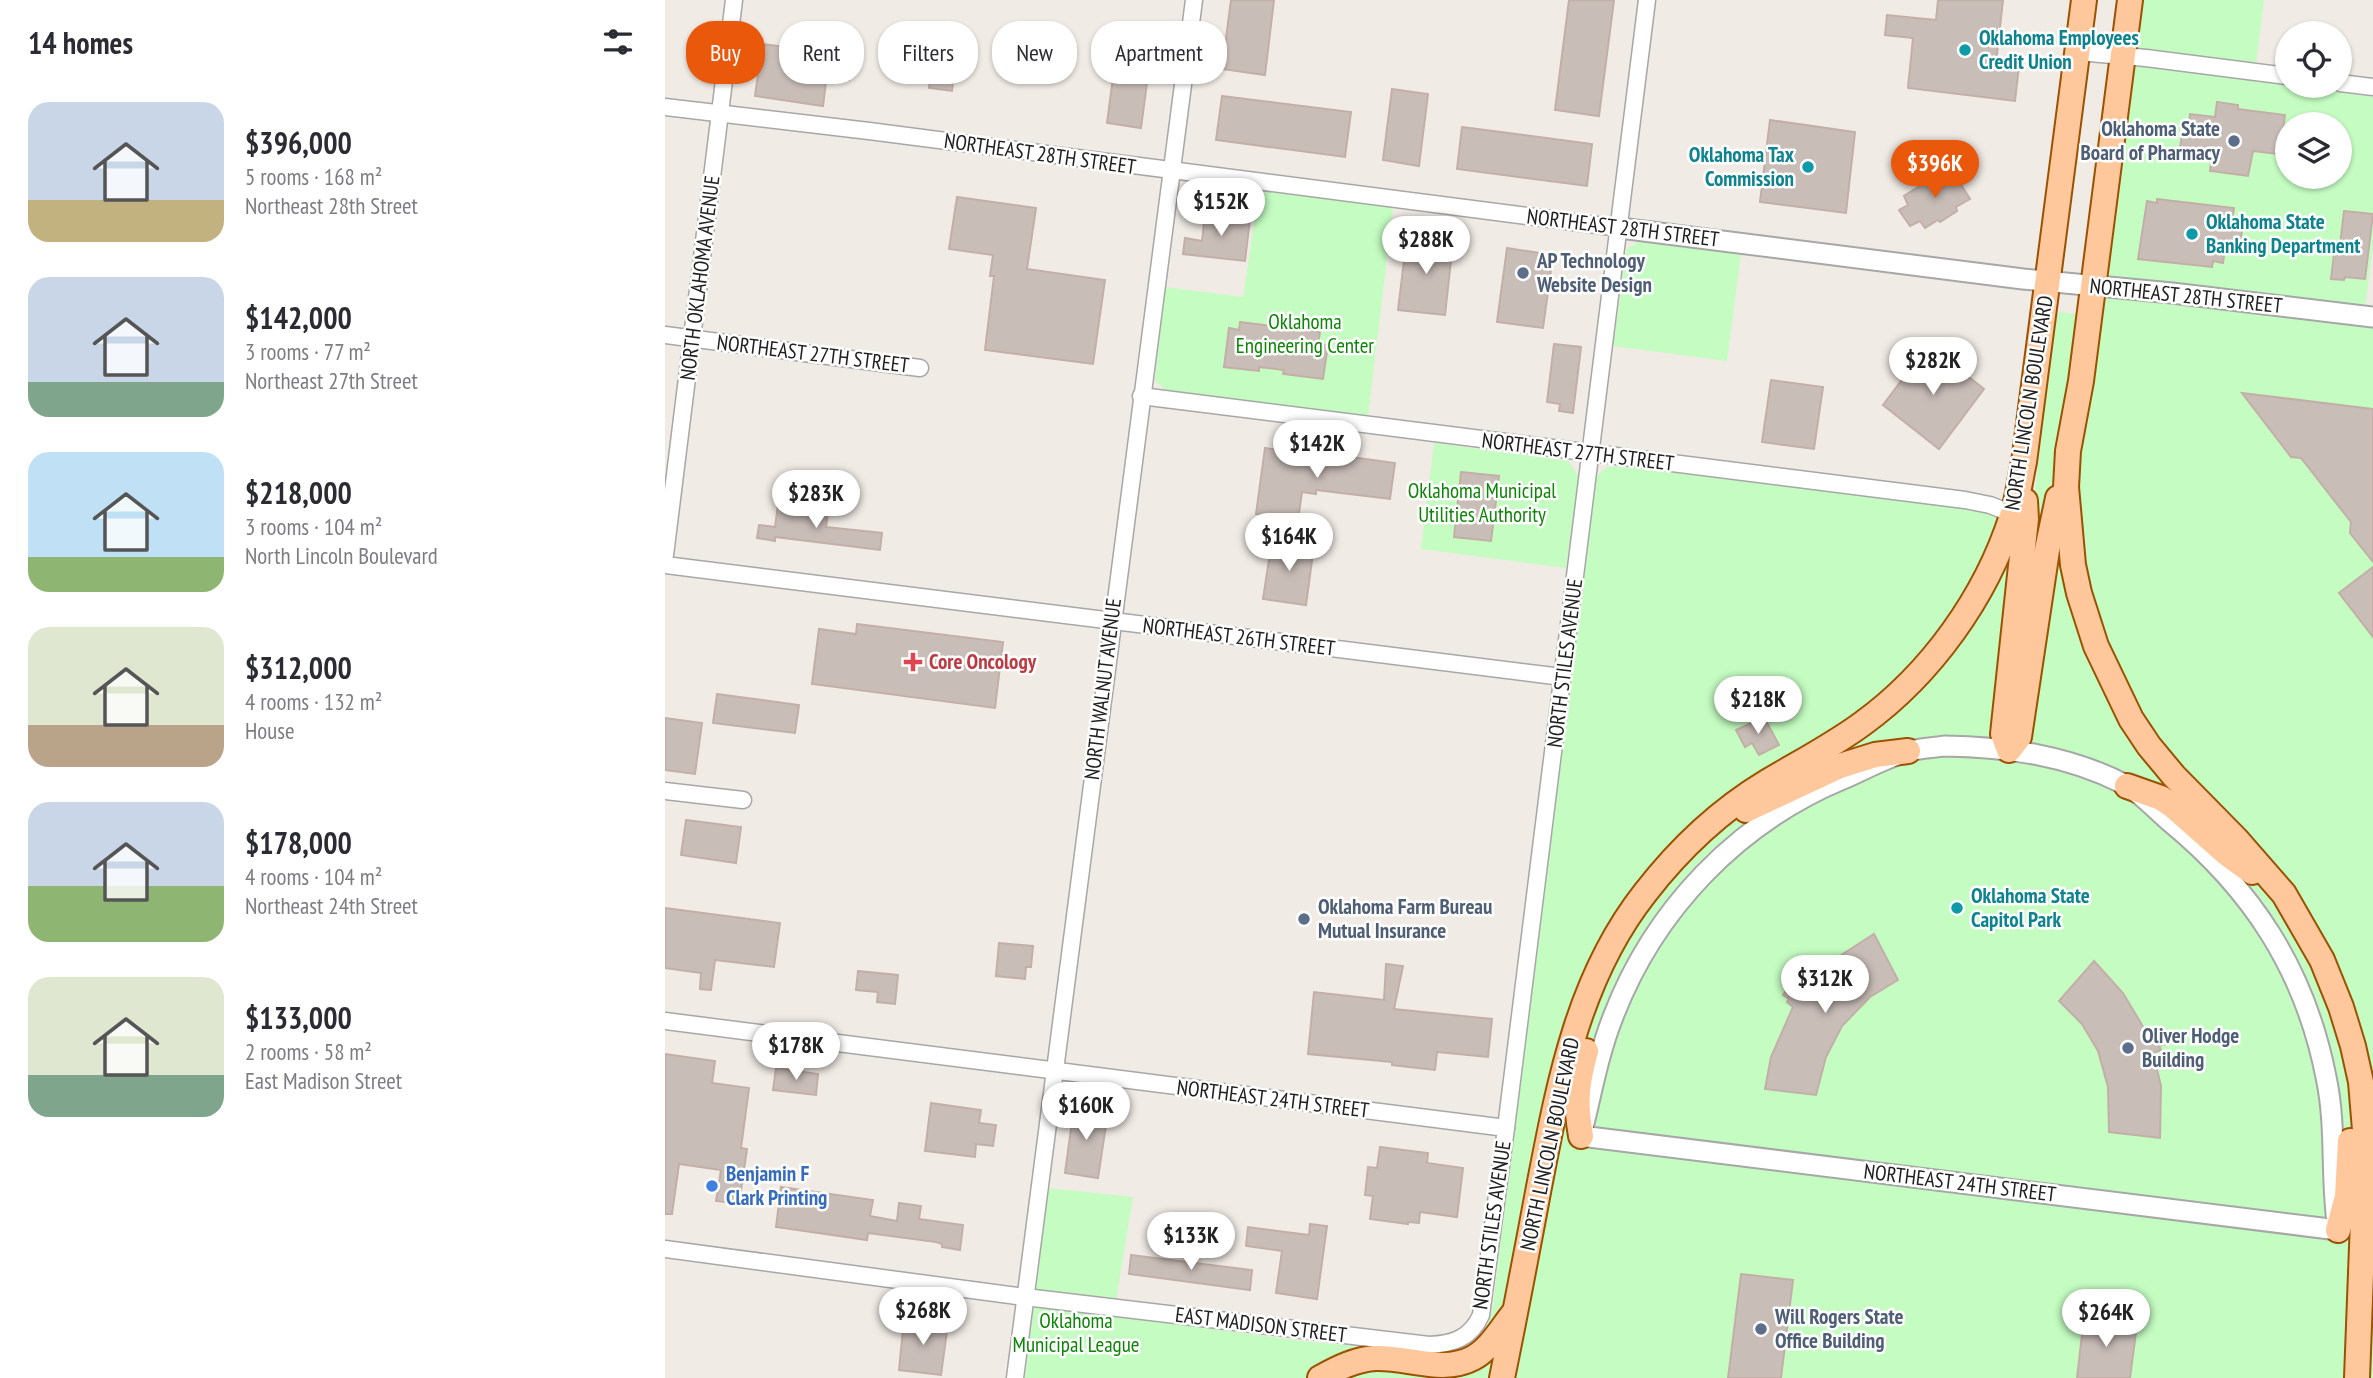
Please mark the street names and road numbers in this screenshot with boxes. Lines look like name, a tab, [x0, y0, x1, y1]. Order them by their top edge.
street label: NORTHEAST 28TH STREET	[942, 127, 1138, 180]
street label: NORTH OKLAHOMA AVENUE	[674, 174, 725, 382]
street label: NORTHEAST 28TH STREET	[1525, 202, 1721, 253]
street label: NORTHEAST 28TH STREET	[2088, 272, 2284, 319]
street label: NORTH LINCOLN BOULEVARD	[1998, 294, 2059, 512]
street label: NORTHEAST 27TH STREET	[715, 328, 911, 379]
street label: NORTHEAST 27TH STREET	[1480, 426, 1676, 477]
street label: NORTH STILES AVENUE	[1541, 577, 1588, 749]
street label: NORTH WALNUT AVENUE	[1078, 597, 1127, 781]
street label: NORTHEAST 26TH STREET	[1141, 611, 1337, 662]
street label: NORTH LINCOLN BOULEVARD	[1514, 1035, 1585, 1253]
street label: NORTHEAST 24TH STREET	[1175, 1073, 1371, 1124]
street label: NORTH STILES AVENUE	[1466, 1139, 1517, 1311]
street label: NORTHEAST 24TH STREET	[1862, 1157, 2058, 1208]
street label: EAST MADISON STREET	[1174, 1301, 1349, 1348]

